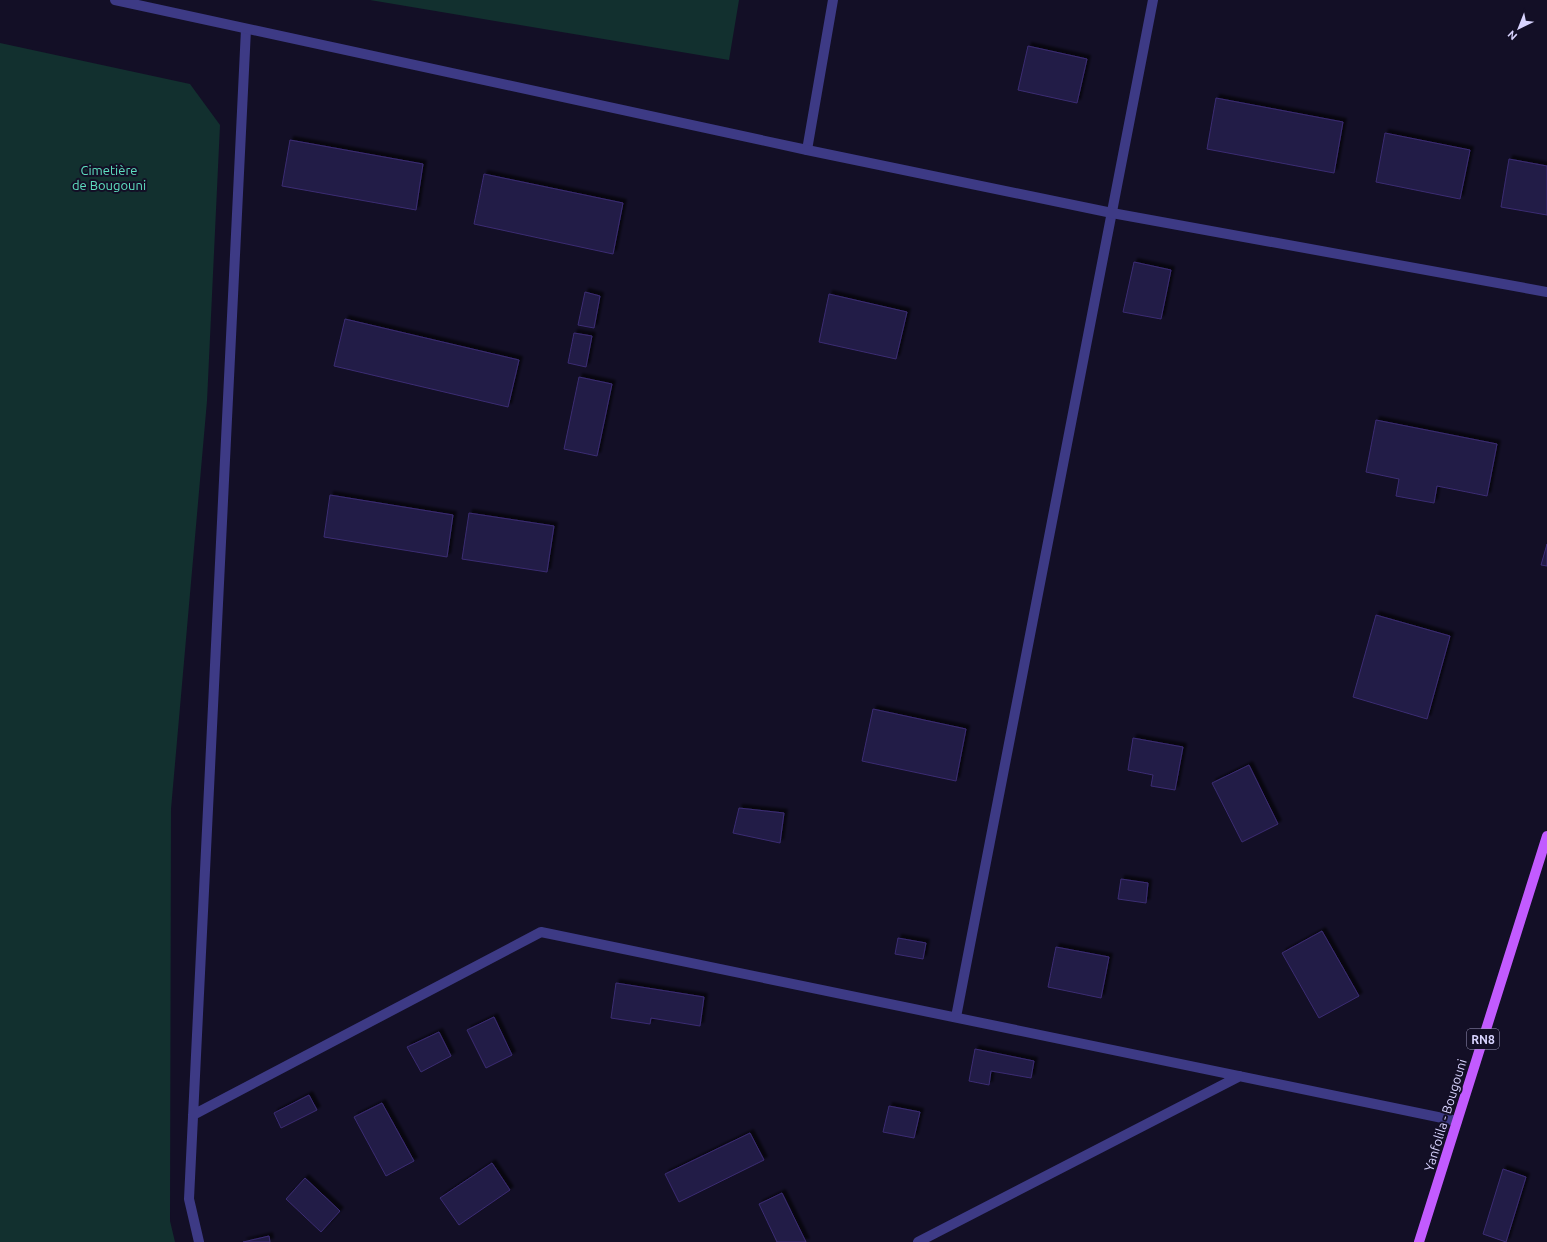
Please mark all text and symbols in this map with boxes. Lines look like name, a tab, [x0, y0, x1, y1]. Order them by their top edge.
north arrow	[1499, 8, 1539, 48]
text: N	[1505, 28, 1519, 43]
park label: Cimetière de Bougouni	[72, 163, 146, 192]
road number: RN8	[1467, 1029, 1499, 1049]
street label: Yanfolila - Bougouni	[1421, 1057, 1469, 1173]

